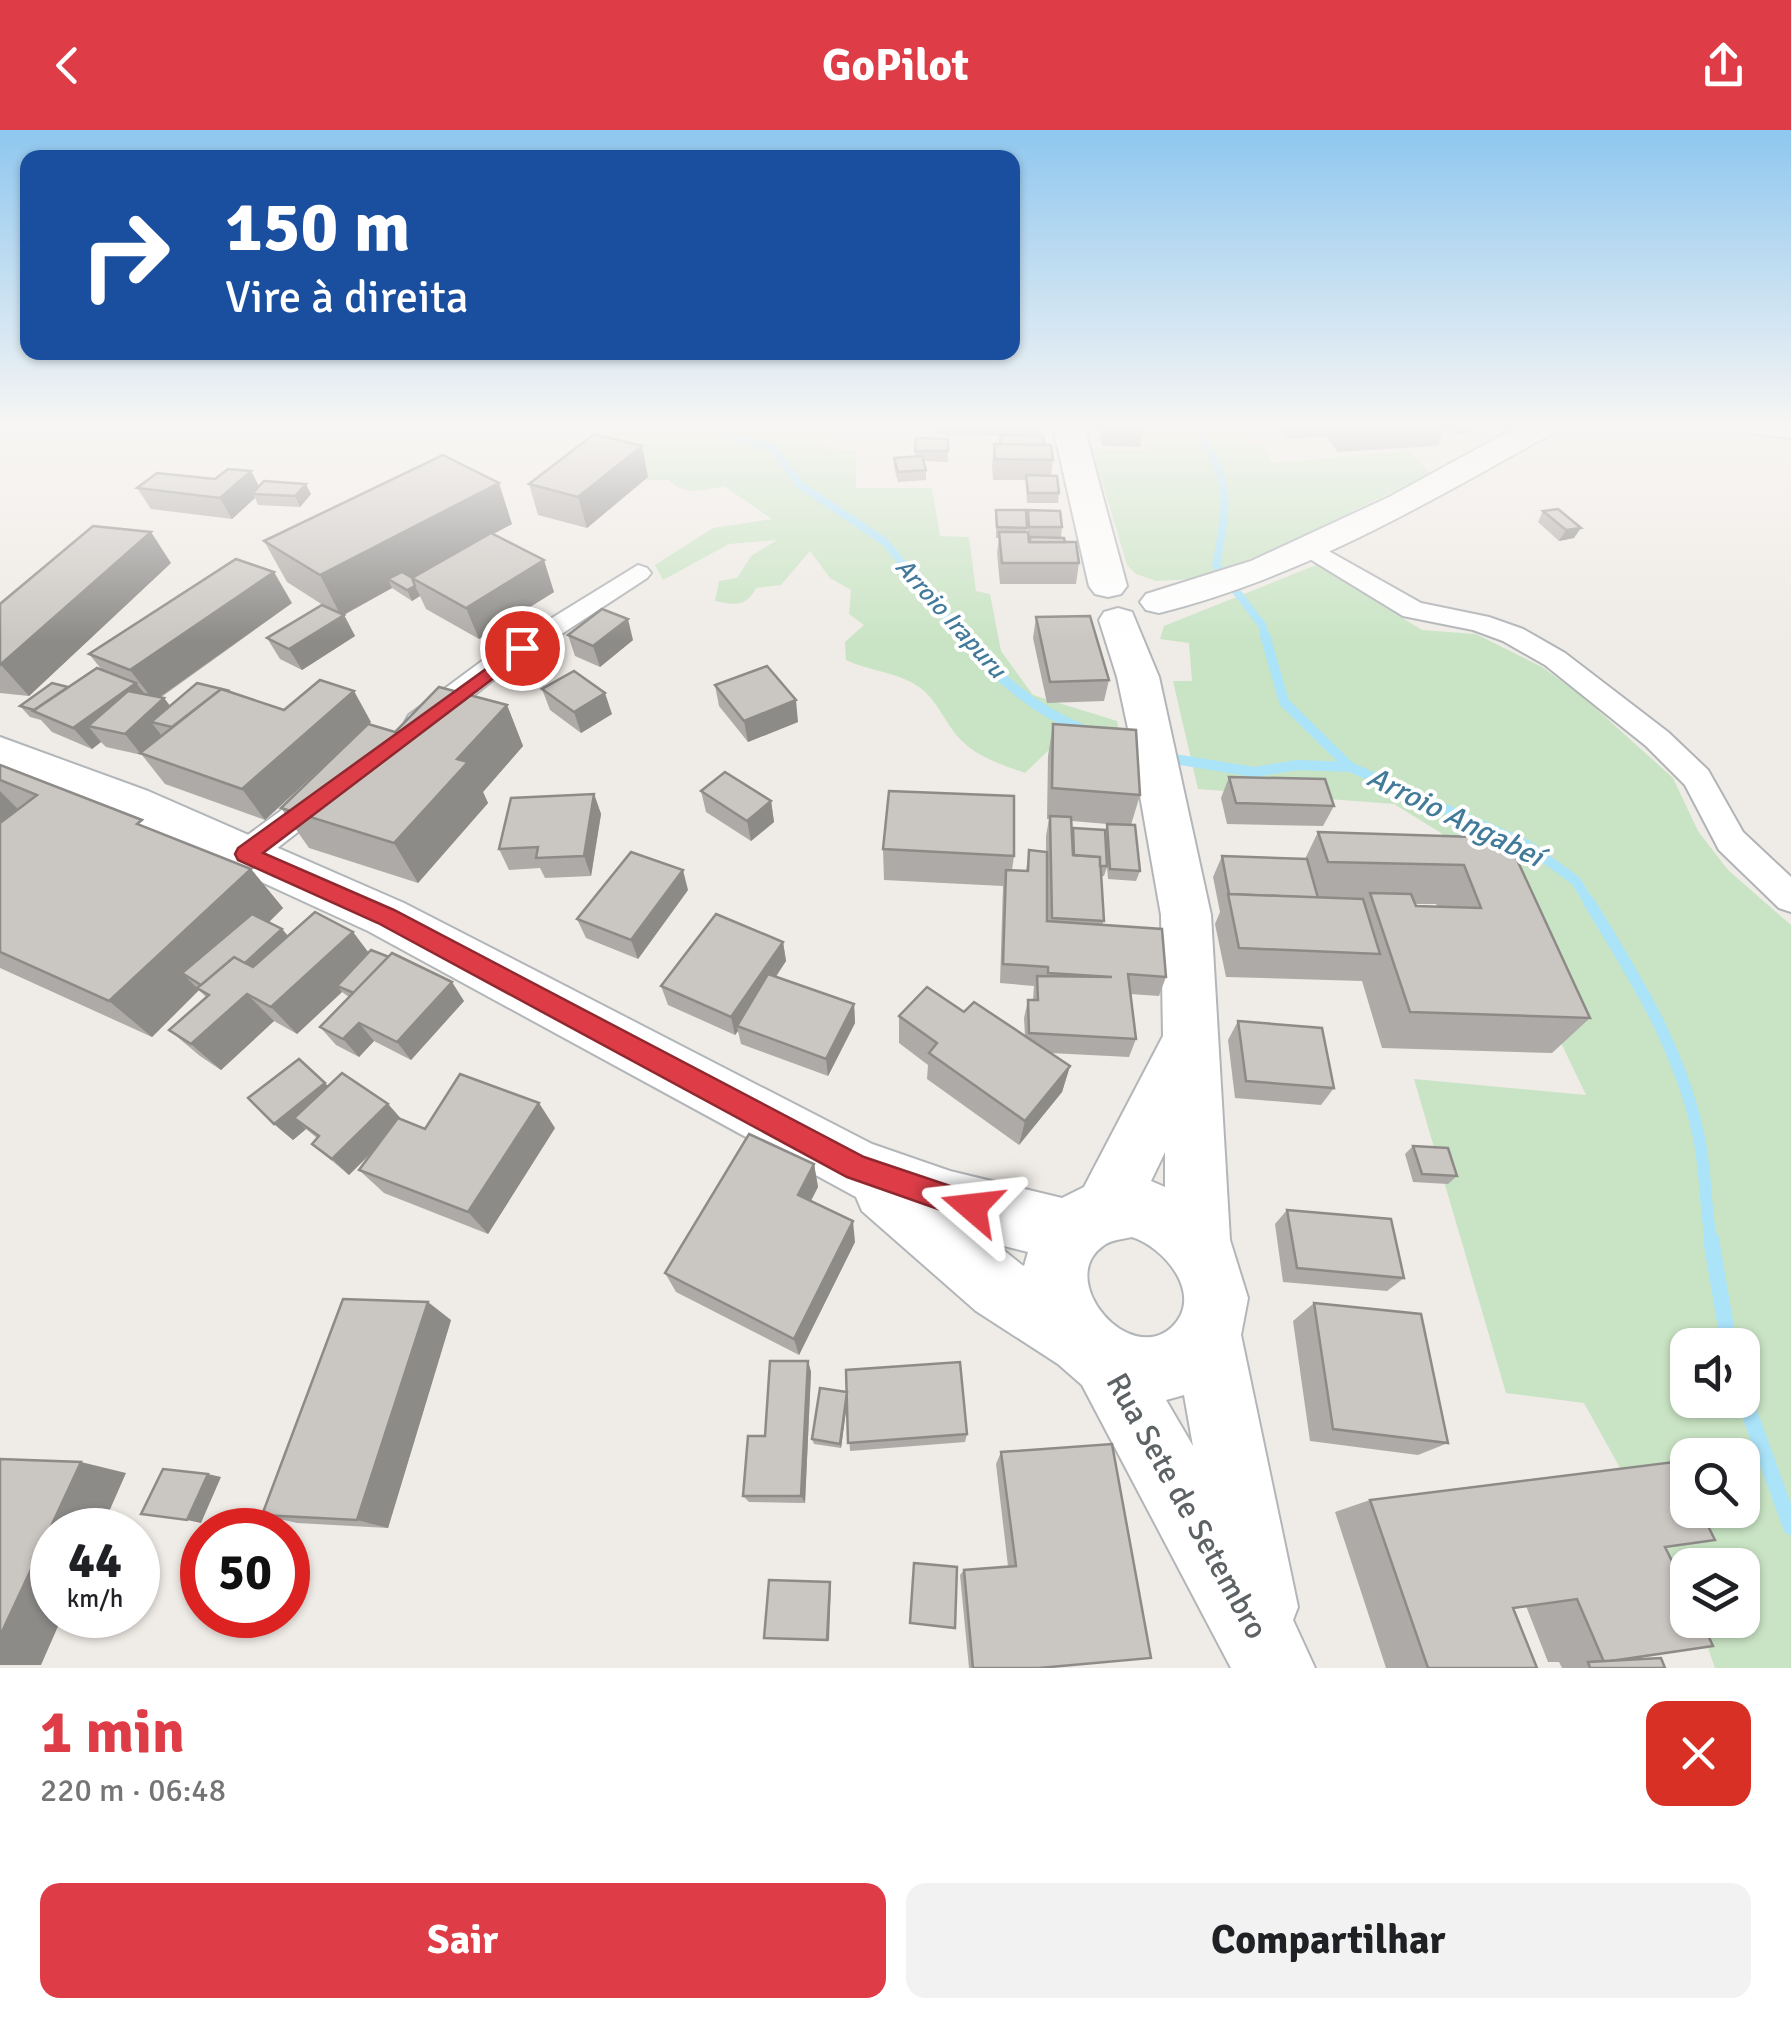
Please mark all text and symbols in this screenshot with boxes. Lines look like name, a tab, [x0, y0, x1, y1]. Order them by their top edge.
icon: back	[40, 38, 95, 93]
text: GoPilot	[822, 38, 969, 93]
icon: share	[1696, 38, 1751, 93]
text: 150 m	[225, 184, 410, 270]
icon: right	[60, 190, 190, 320]
text: Vire à direita	[225, 270, 469, 325]
water label: Arroio Irapuru	[889, 552, 1014, 685]
pin	[480, 606, 565, 691]
icon: arrive	[495, 621, 550, 676]
water label: Arroio Angabeí	[1361, 759, 1554, 878]
position arrow	[920, 1155, 1024, 1259]
map controls	[1670, 1328, 1760, 1638]
button: sound	[1670, 1328, 1760, 1418]
street label: Rua Sete de Setembro	[1098, 1366, 1276, 1646]
button: search	[1670, 1438, 1760, 1528]
speed limit sign: 50	[180, 1508, 310, 1638]
text: 44	[68, 1530, 122, 1592]
button: layers	[1670, 1548, 1760, 1638]
text: km/h	[67, 1583, 123, 1614]
text: 1 min	[40, 1696, 185, 1770]
button: close	[1646, 1701, 1751, 1806]
text: 220 m · 06:48	[40, 1771, 226, 1810]
button: Sair	[40, 1883, 886, 1998]
button: Compartilhar	[906, 1883, 1751, 1998]

